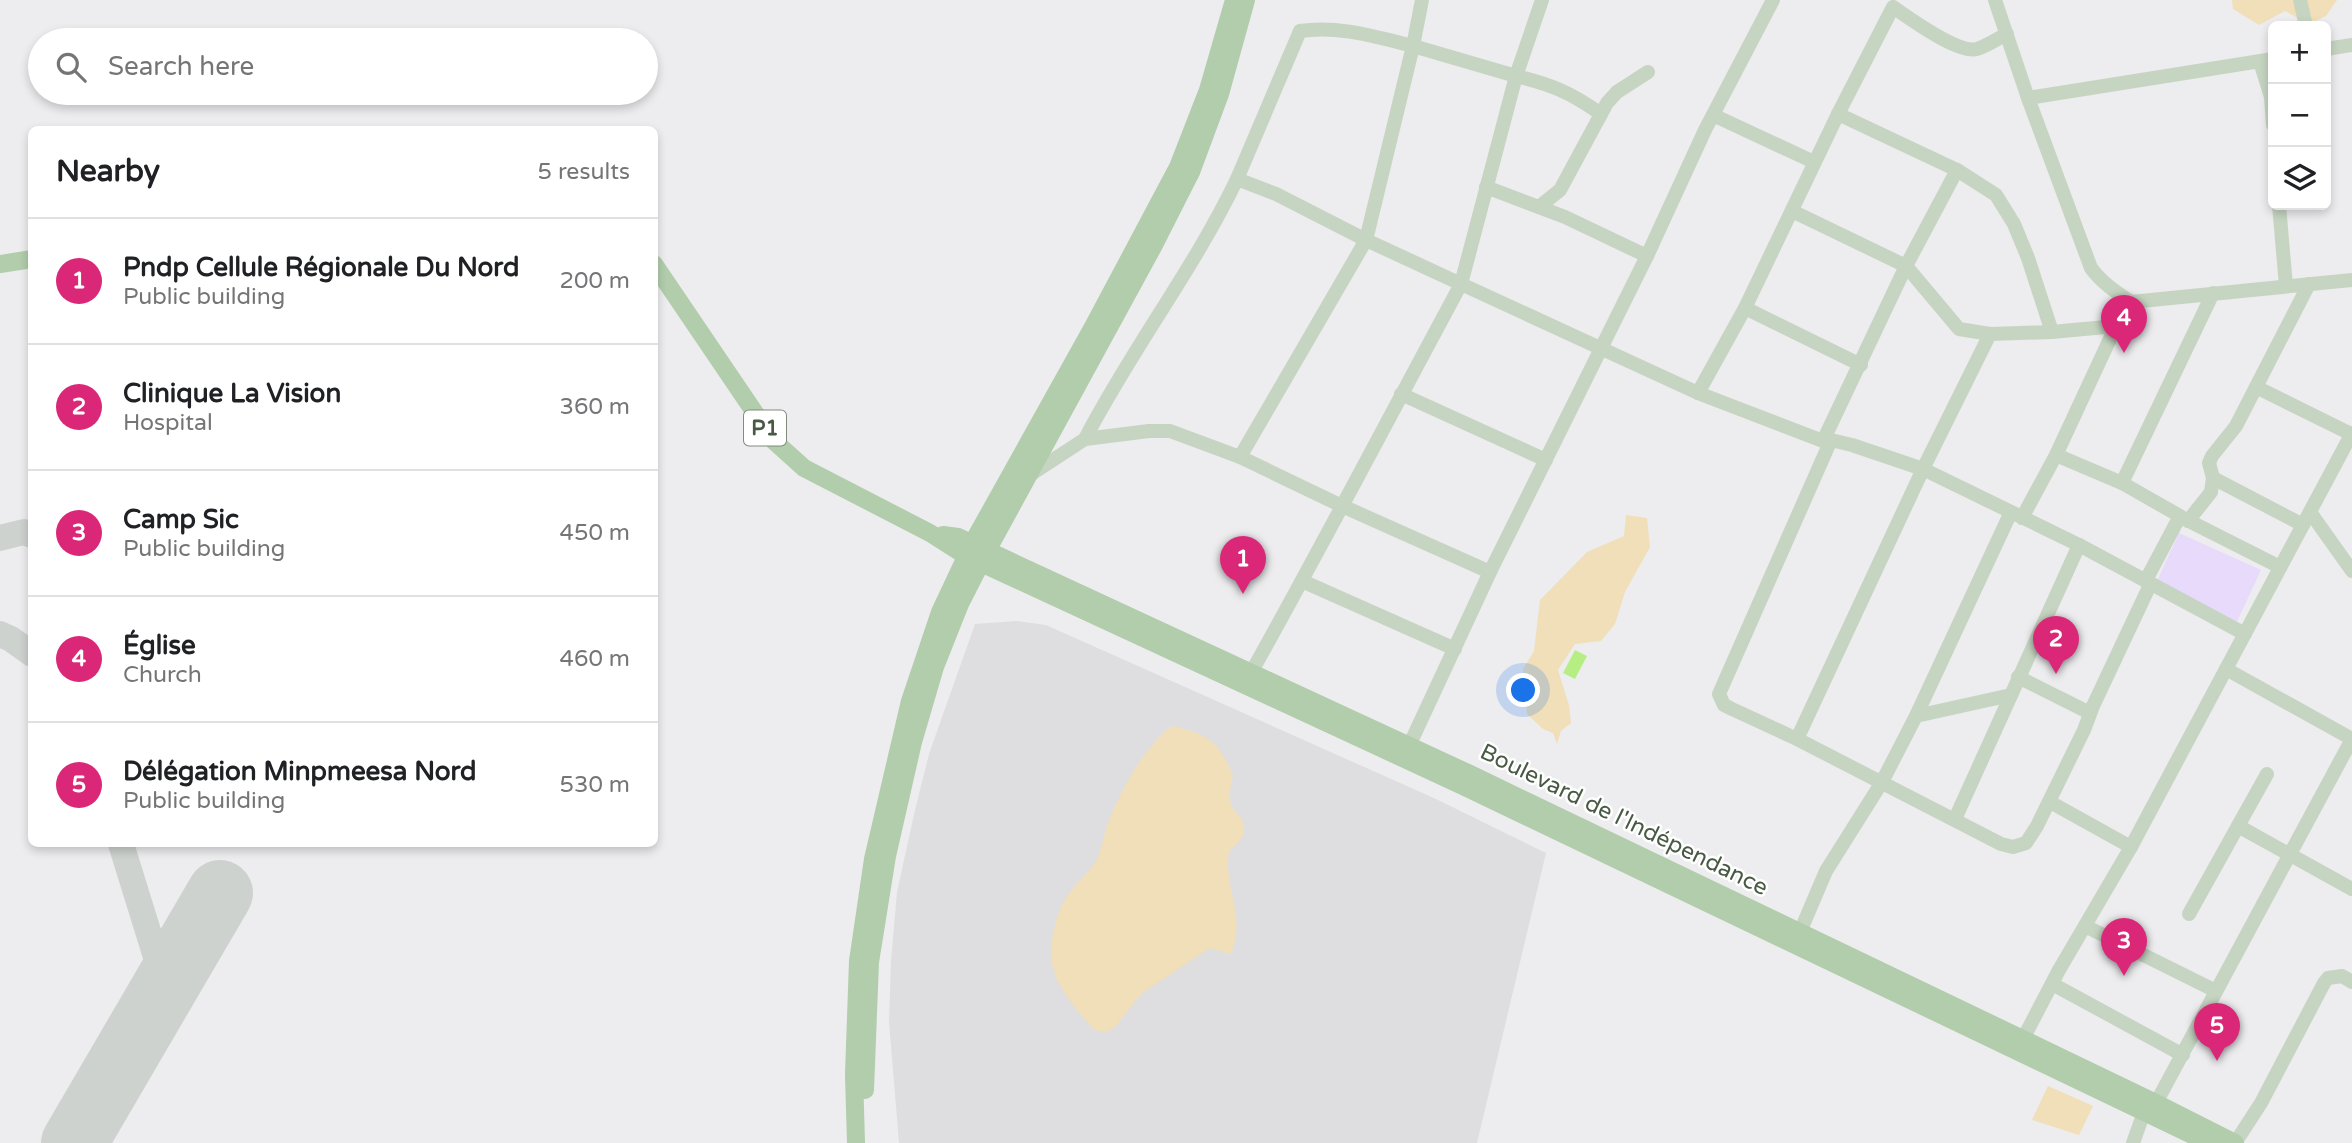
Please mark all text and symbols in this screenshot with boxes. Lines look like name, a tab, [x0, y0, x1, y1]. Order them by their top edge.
map controls	[2268, 21, 2331, 210]
button: +	[2268, 21, 2331, 84]
search box	[28, 28, 658, 105]
icon: search	[52, 48, 90, 86]
text: Search here	[108, 51, 254, 82]
button: −	[2268, 84, 2331, 147]
button: layers	[2268, 147, 2331, 210]
text: Nearby	[56, 153, 160, 190]
text: 5 results	[537, 158, 630, 186]
text: Pndp Cellule Régionale Du Nord	[123, 252, 519, 283]
text: 1	[72, 267, 86, 295]
text: 200 m	[560, 267, 630, 295]
text: Public building	[123, 283, 285, 311]
pin: 4	[2101, 295, 2147, 353]
text: Clinique La Vision	[123, 378, 341, 409]
text: 2	[72, 393, 86, 421]
text: 360 m	[560, 393, 630, 421]
text: Hospital	[123, 409, 213, 437]
road number: P1	[744, 410, 786, 446]
text: Camp Sic	[123, 504, 239, 535]
text: 3	[72, 519, 86, 547]
text: 450 m	[560, 519, 630, 547]
text: Public building	[123, 535, 285, 563]
pin: 1	[1220, 536, 1266, 594]
pin: 2	[2033, 616, 2079, 674]
text: Église	[123, 630, 196, 661]
text: 4	[72, 645, 86, 673]
text: 460 m	[560, 645, 630, 673]
text: Church	[123, 661, 202, 689]
your location	[1506, 673, 1540, 707]
street label: Boulevard de l'Indépendance	[1476, 738, 1772, 902]
text: Délégation Minpmeesa Nord	[123, 756, 476, 787]
text: 5	[72, 771, 86, 799]
text: 530 m	[560, 771, 630, 799]
text: Public building	[123, 787, 285, 815]
pin: 3	[2101, 918, 2147, 976]
pin: 5	[2194, 1003, 2240, 1061]

